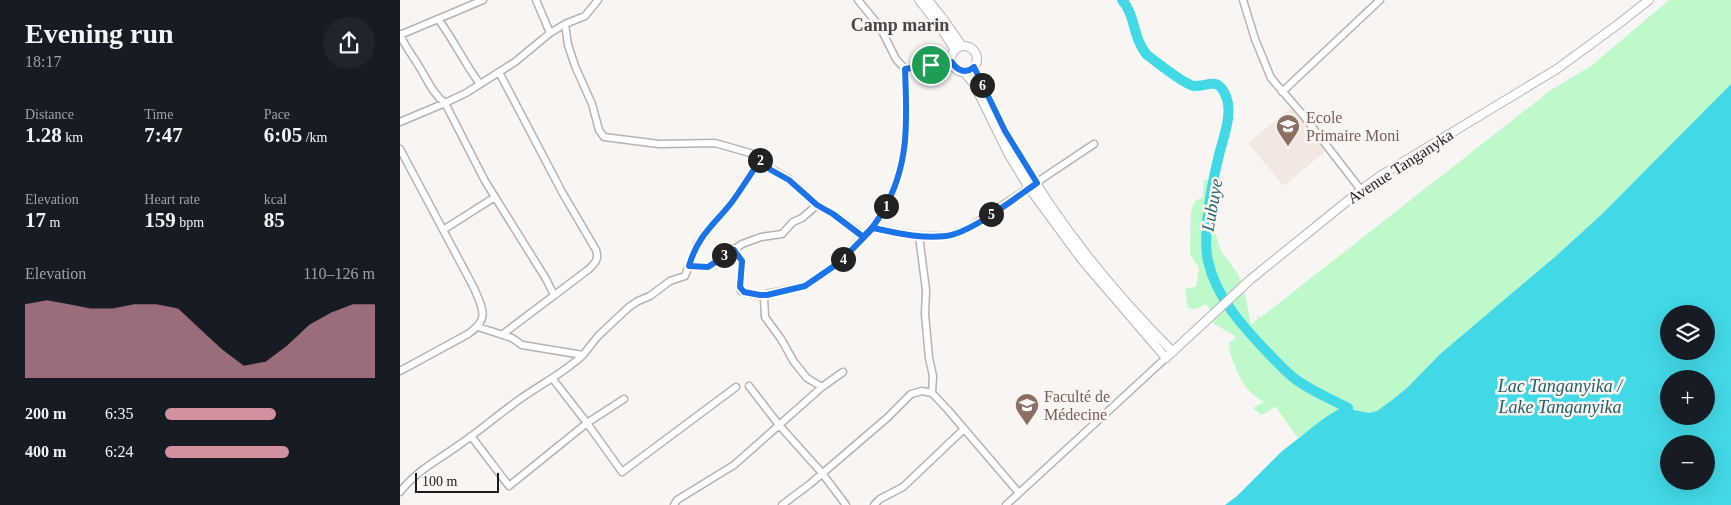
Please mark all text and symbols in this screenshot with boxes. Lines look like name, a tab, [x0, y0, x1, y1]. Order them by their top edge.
district label: Camp marin	[851, 15, 949, 35]
button: share	[323, 17, 375, 69]
text: Evening run	[25, 18, 174, 49]
pin	[910, 44, 952, 86]
icon: arrive	[917, 51, 945, 79]
text: 18:17	[25, 53, 61, 70]
pin: 6	[970, 72, 994, 98]
text: 6	[979, 78, 986, 93]
text: Distance	[25, 107, 74, 122]
text: Time	[144, 107, 173, 122]
text: Pace	[264, 107, 290, 122]
place label: Ecole Primaire Moni	[1306, 109, 1400, 144]
school or university icon: Ecole Primaire Moni	[1275, 113, 1301, 147]
text: 1.28	[25, 123, 62, 147]
text: 7:47	[144, 123, 183, 147]
text: 6:05	[264, 123, 302, 147]
street label: Avenue Tanganyka	[1344, 126, 1457, 208]
text: km	[62, 130, 83, 145]
text: /km	[302, 130, 327, 145]
pin: 2	[748, 148, 772, 172]
text: 2	[757, 153, 764, 168]
water label: Lubuye	[1197, 177, 1226, 234]
text: Elevation	[25, 192, 79, 207]
text: Heart rate	[144, 192, 200, 207]
text: kcal	[264, 192, 287, 207]
pin: 1	[874, 194, 898, 218]
text: 1	[883, 199, 890, 214]
pin: 5	[978, 202, 1004, 226]
text: 5	[988, 207, 995, 222]
text: 17	[25, 208, 46, 232]
text: 159	[144, 208, 176, 232]
text: 85	[264, 208, 285, 232]
text: m	[46, 215, 60, 230]
text: bpm	[176, 215, 204, 230]
pin: 3	[712, 242, 736, 268]
pin: 4	[830, 246, 856, 272]
text: 3	[721, 248, 728, 263]
text: 4	[840, 252, 847, 267]
text: Elevation	[25, 265, 86, 282]
text: 110–126 m	[303, 265, 375, 282]
map controls	[1660, 305, 1715, 490]
button: layers	[1660, 305, 1715, 360]
button: +	[1660, 370, 1715, 425]
water label: Lac Tanganyika / Lake Tanganyika	[1497, 376, 1624, 417]
place label: Faculté de Médecine	[1044, 388, 1110, 423]
school or university icon: Faculté de Médecine	[1014, 392, 1040, 426]
text: 200 m	[25, 405, 66, 422]
text: 6:35	[105, 405, 133, 422]
button: −	[1660, 435, 1715, 490]
text: 400 m	[25, 443, 66, 460]
text: 6:24	[105, 443, 133, 460]
scale bar	[415, 470, 499, 493]
text: 100 m	[422, 474, 457, 489]

